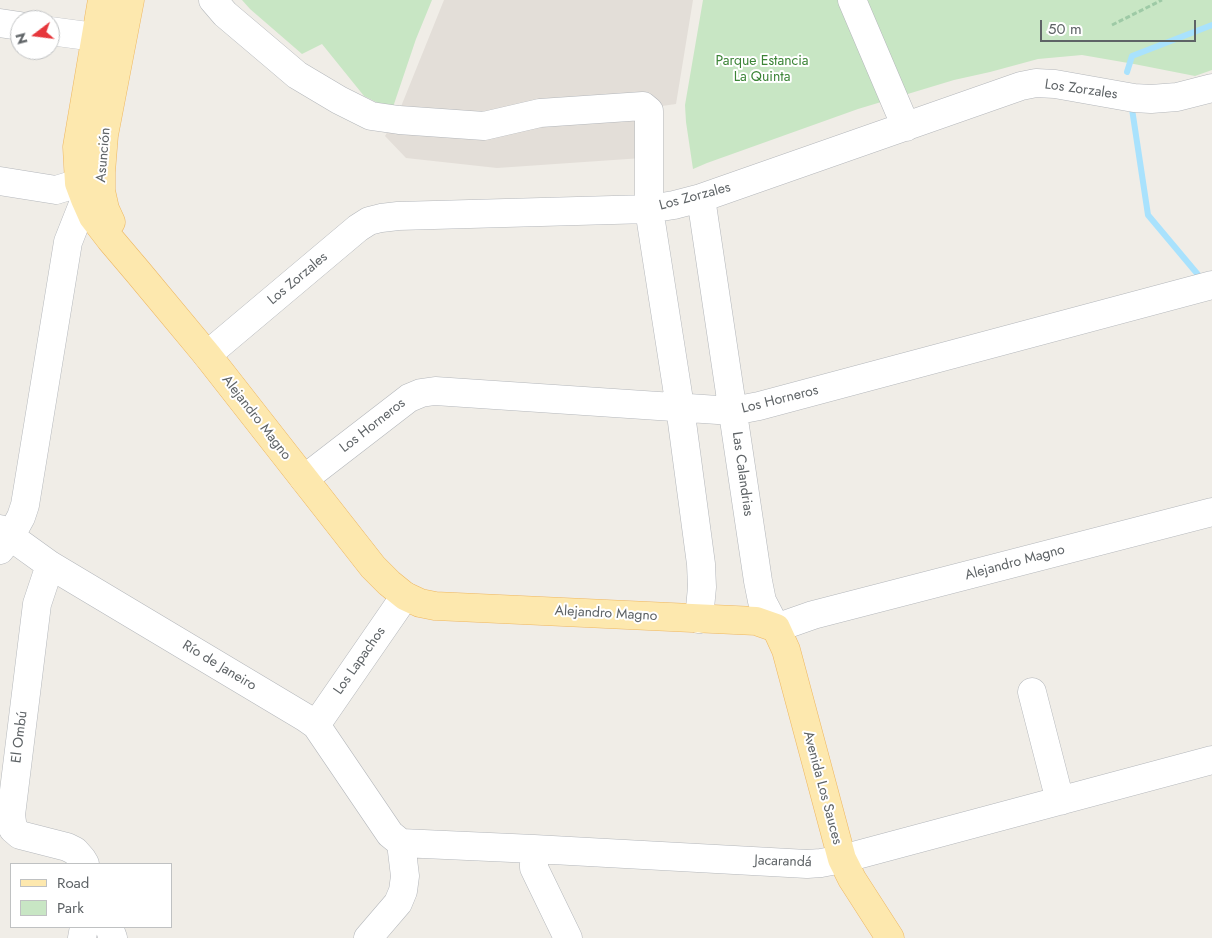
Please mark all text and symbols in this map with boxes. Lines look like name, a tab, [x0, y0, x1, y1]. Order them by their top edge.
north arrow	[10, 10, 60, 60]
scale bar	[1042, 10, 1198, 42]
text: 50 m	[1048, 18, 1082, 40]
text: N	[10, 31, 33, 47]
park label: Parque Estancia La Quinta	[715, 54, 809, 86]
street label: Los Zorzales	[1044, 77, 1118, 103]
street label: Asunción	[93, 127, 115, 183]
street label: Los Zorzales	[658, 179, 732, 215]
street label: Los Zorzales	[265, 249, 331, 309]
street label: Alejandro Magno	[218, 372, 294, 464]
street label: Los Horneros	[740, 382, 820, 418]
street label: Los Horneros	[337, 395, 409, 457]
street label: Las Calandrias	[728, 431, 756, 517]
street label: Alejandro Magno	[963, 542, 1067, 584]
street label: Alejandro Magno	[554, 603, 658, 625]
street label: Los Lapachos	[331, 624, 389, 698]
street label: Río de Janeiro	[179, 637, 259, 695]
street label: El Ombú	[8, 710, 32, 764]
street label: Avenida Los Sauces	[799, 729, 845, 847]
street label: Jacarandá	[754, 853, 812, 871]
legend	[10, 863, 172, 928]
text: Road	[57, 872, 89, 894]
text: Park	[57, 897, 84, 919]

